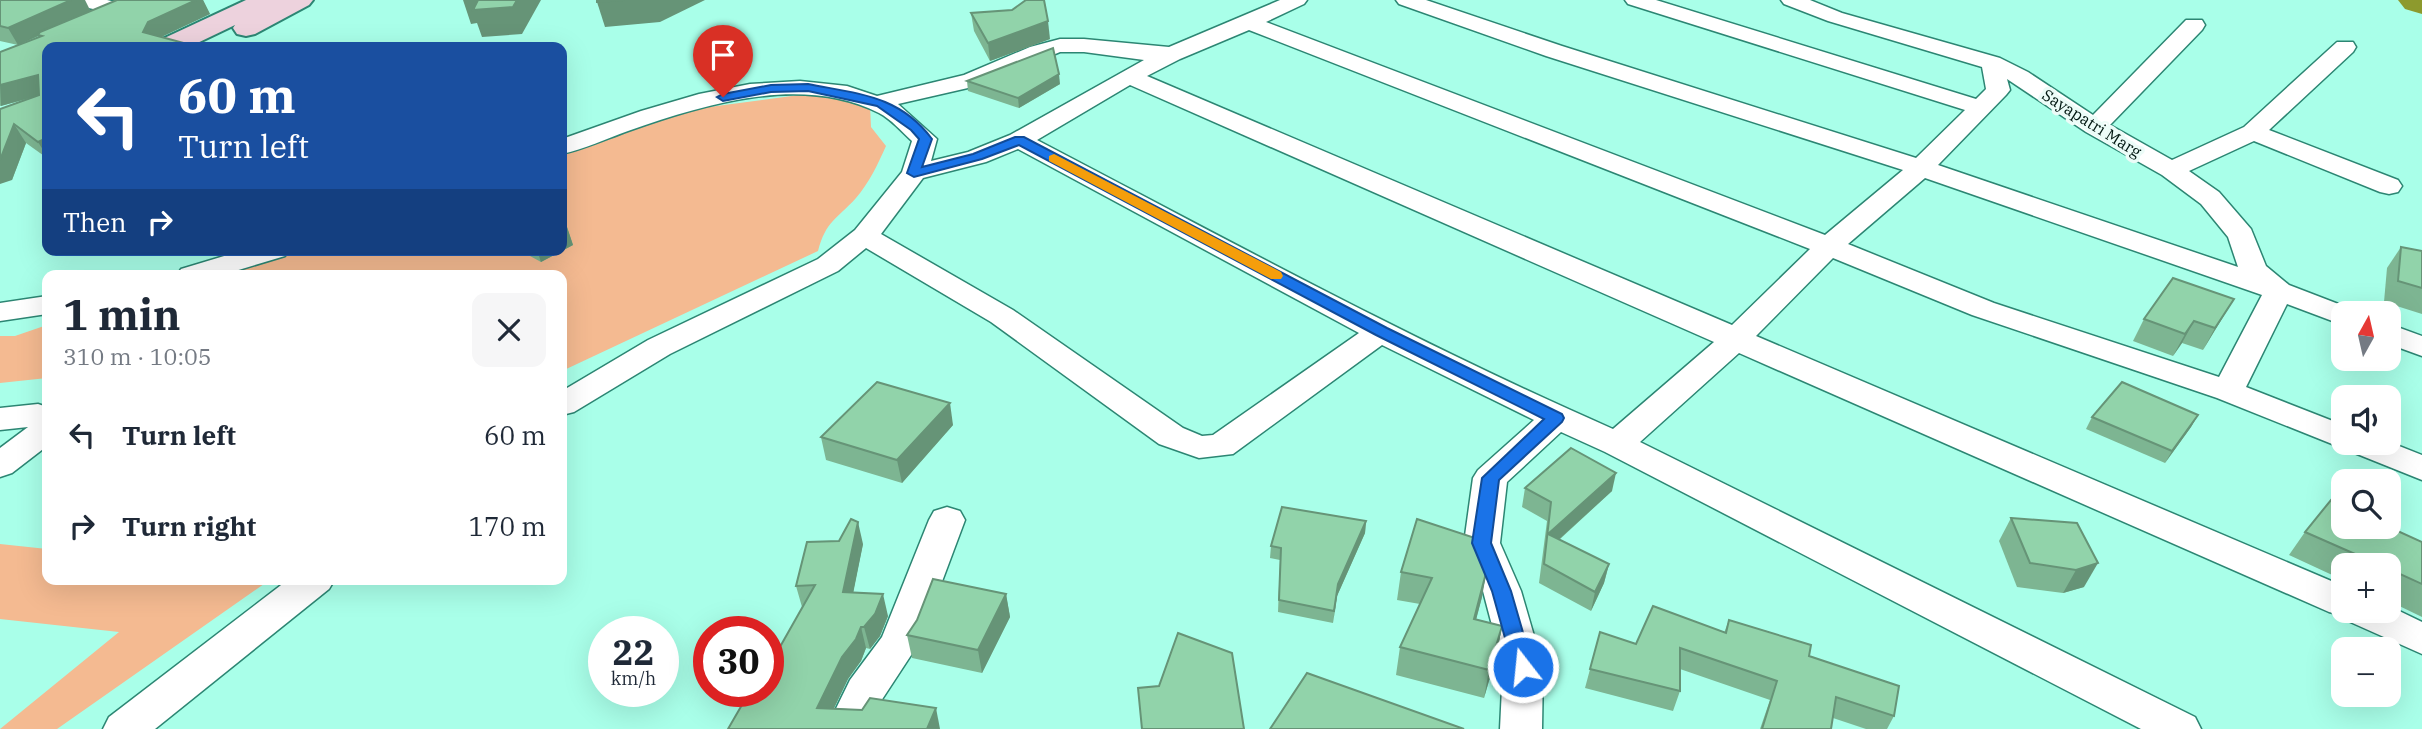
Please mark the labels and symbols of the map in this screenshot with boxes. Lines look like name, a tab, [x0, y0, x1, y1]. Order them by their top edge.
pin	[693, 25, 753, 97]
street label: Sayapatri Marg	[2039, 84, 2146, 162]
north arrow	[2331, 301, 2401, 371]
speed limit sign: 30	[693, 616, 784, 707]
position arrow	[1486, 630, 1560, 704]

